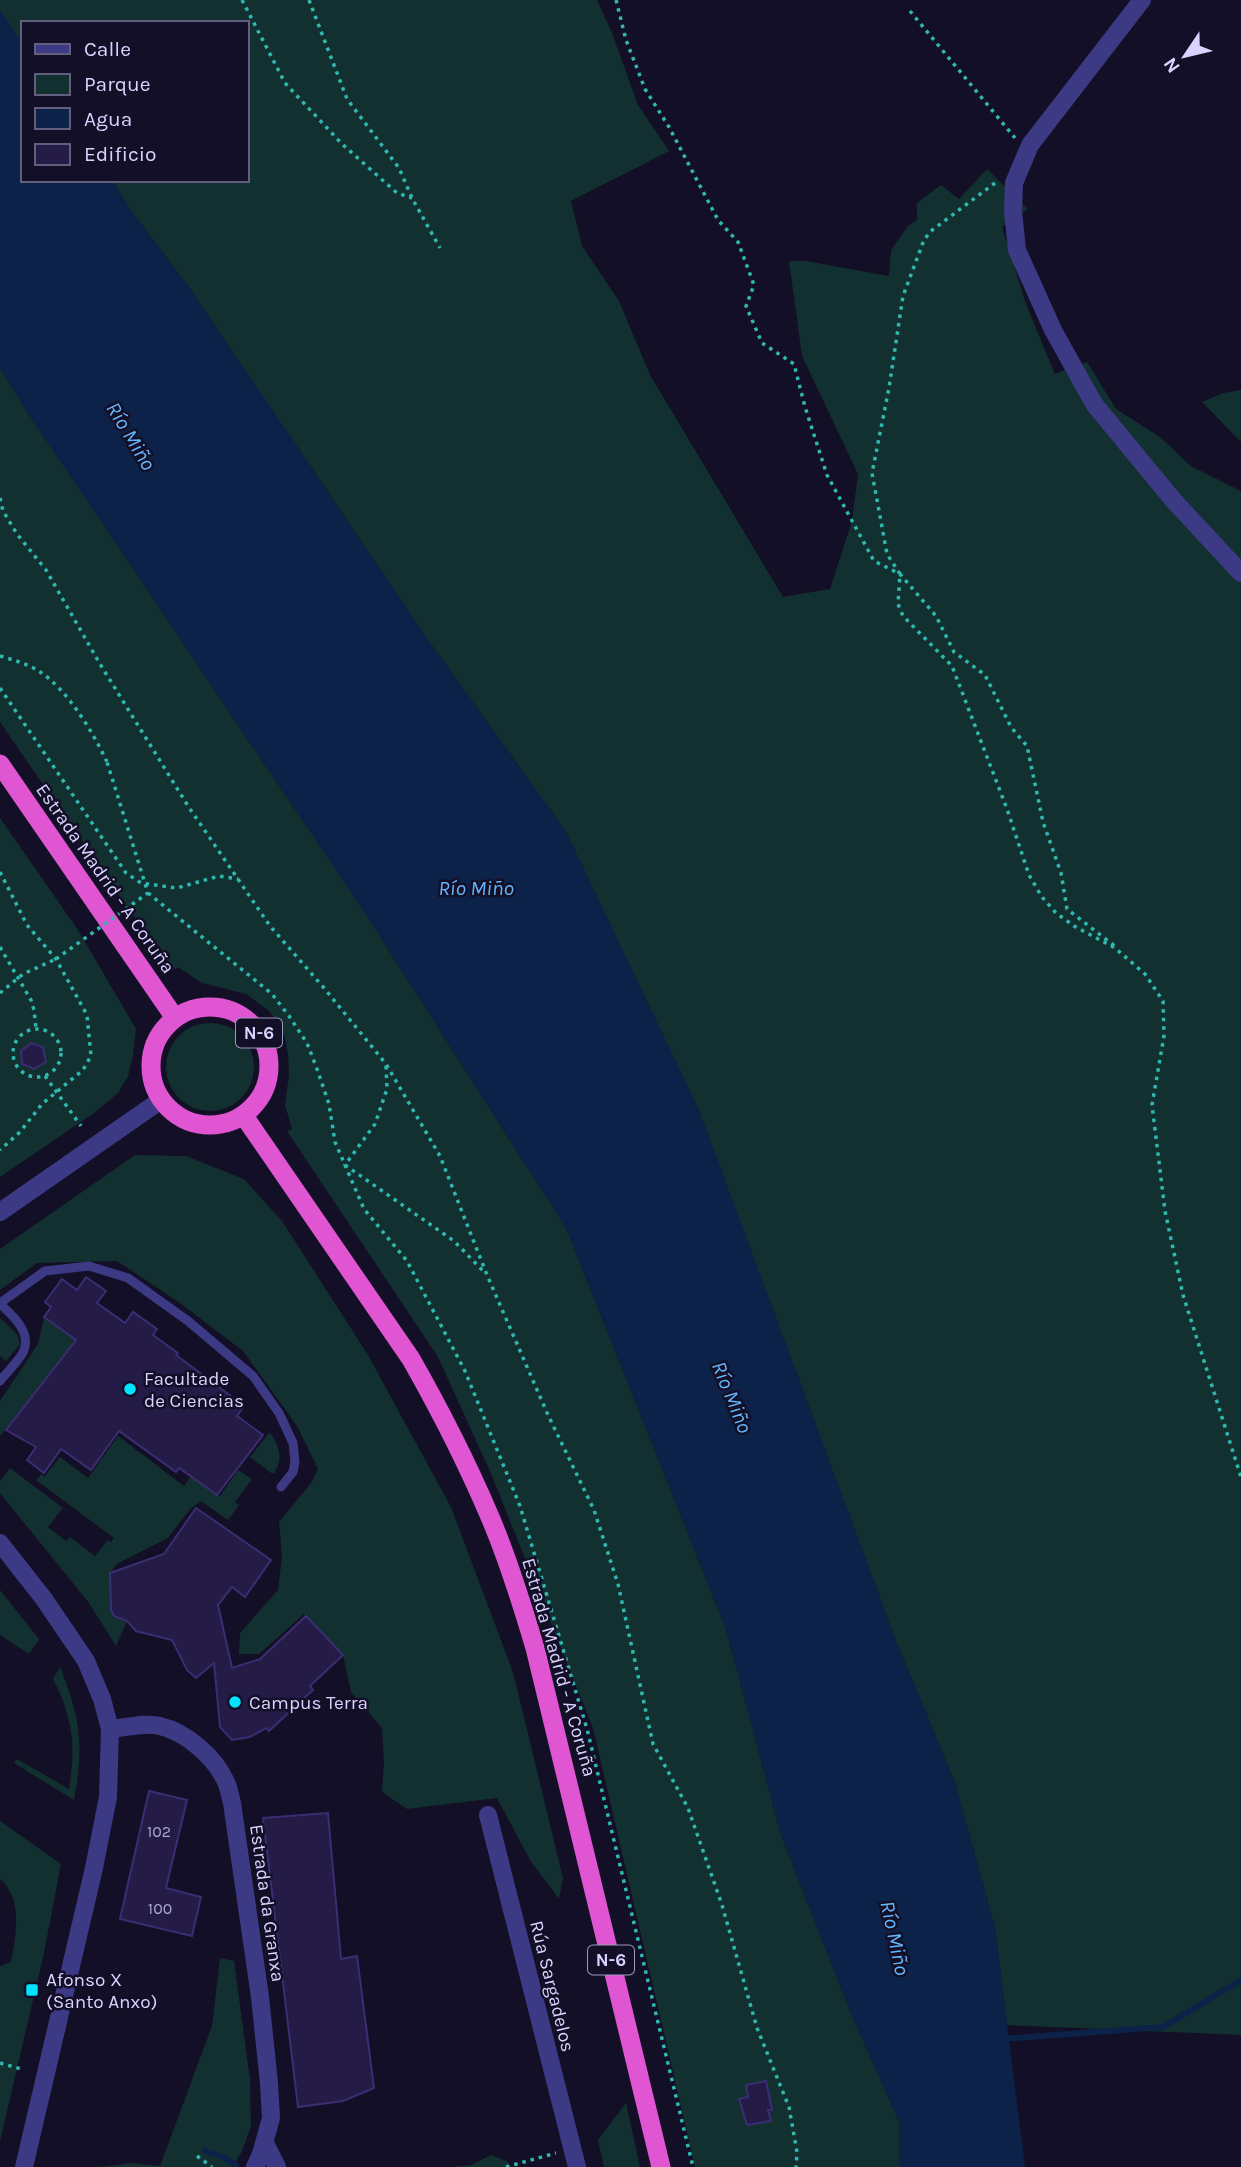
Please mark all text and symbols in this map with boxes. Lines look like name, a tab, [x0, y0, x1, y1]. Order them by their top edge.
legend	[21, 21, 248, 182]
north arrow	[1150, 21, 1220, 91]
text: Calle	[84, 37, 131, 61]
text: N	[1159, 53, 1185, 77]
text: Parque	[84, 72, 151, 96]
text: Agua	[84, 107, 132, 131]
text: Edificio	[84, 142, 157, 166]
water label: Río Miño	[101, 397, 161, 475]
street label: Estrada Madrid - A Coruña	[31, 780, 179, 978]
water label: Río Miño	[438, 876, 514, 900]
road number: N-6	[236, 1018, 282, 1048]
water label: Río Miño	[707, 1358, 758, 1437]
place label: Facultade de Ciencias	[144, 1368, 244, 1412]
marker: Facultade de Ciencias	[122, 1381, 138, 1397]
street label: Estrada Madrid - A Coruña	[517, 1555, 601, 1779]
place label: Campus Terra	[249, 1692, 368, 1714]
marker: Campus Terra	[227, 1694, 243, 1710]
house number: 102	[147, 1822, 171, 1841]
street label: Estrada da Granxa	[245, 1823, 289, 1983]
house number: 100	[148, 1899, 172, 1918]
water label: Río Miño	[875, 1899, 915, 1978]
street label: Rúa Sargadelos	[525, 1918, 579, 2054]
road number: N-6	[588, 1946, 634, 1974]
place label: Afonso X (Santo Anxo)	[46, 1969, 157, 2013]
marker: Afonso X (Santo Anxo)	[24, 1982, 40, 1998]

